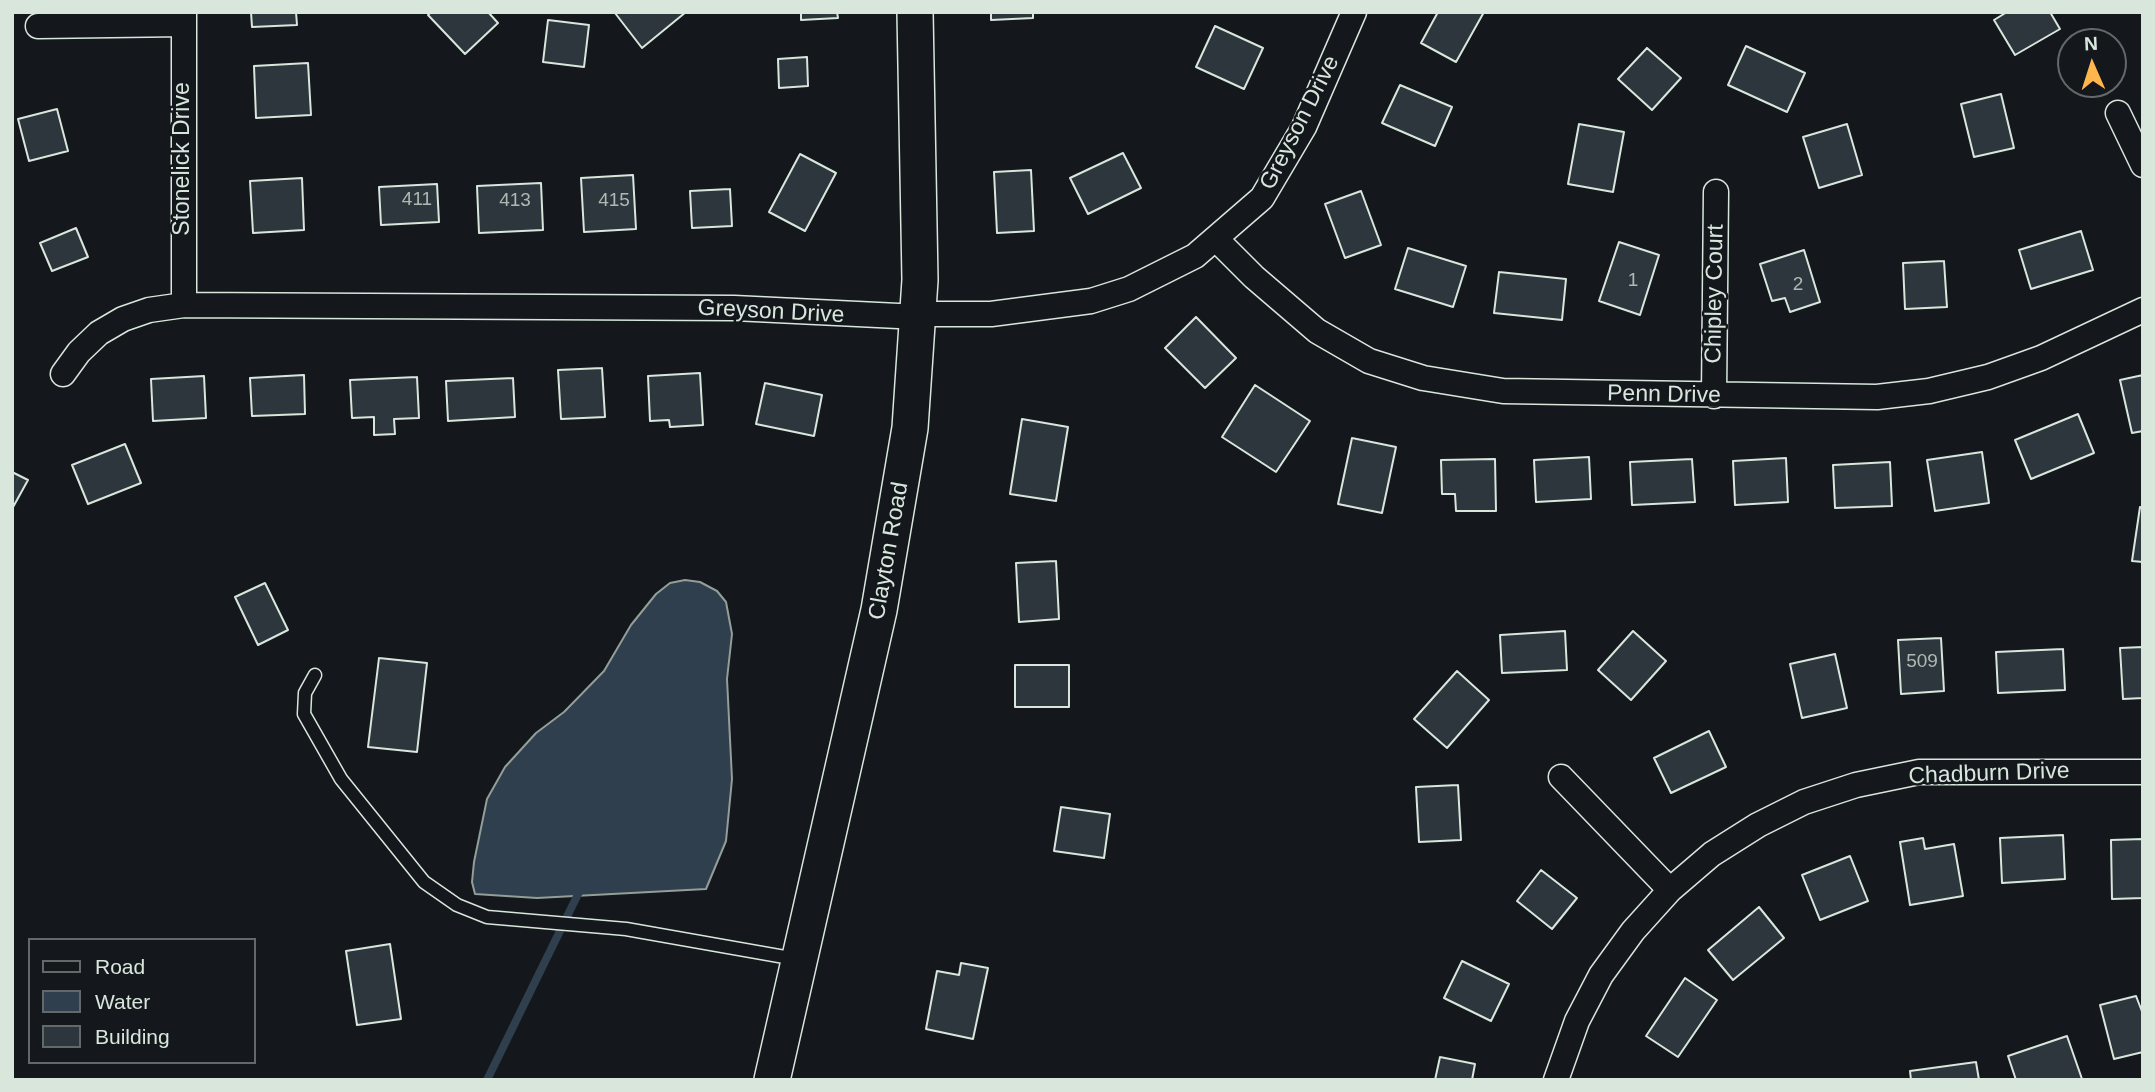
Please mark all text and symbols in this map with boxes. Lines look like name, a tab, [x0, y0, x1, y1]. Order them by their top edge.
north arrow	[2057, 28, 2127, 98]
text: N	[2084, 33, 2098, 54]
street label: Greyson Drive	[1254, 51, 1346, 195]
street label: Stonelick Drive	[169, 82, 197, 236]
house number: 411	[402, 189, 432, 211]
house number: 413	[499, 190, 531, 212]
house number: 415	[598, 190, 630, 212]
street label: Chipley Court	[1700, 224, 1730, 364]
house number: 1	[1628, 270, 1638, 292]
house number: 2	[1793, 274, 1803, 296]
street label: Greyson Drive	[697, 294, 845, 330]
street label: Penn Drive	[1607, 380, 1721, 410]
street label: Clayton Road	[863, 480, 915, 622]
house number: 509	[1906, 651, 1938, 673]
street label: Chadburn Drive	[1908, 757, 2070, 791]
legend	[28, 938, 256, 1064]
text: Road	[95, 955, 145, 978]
text: Water	[95, 990, 150, 1013]
text: Building	[95, 1025, 170, 1048]

